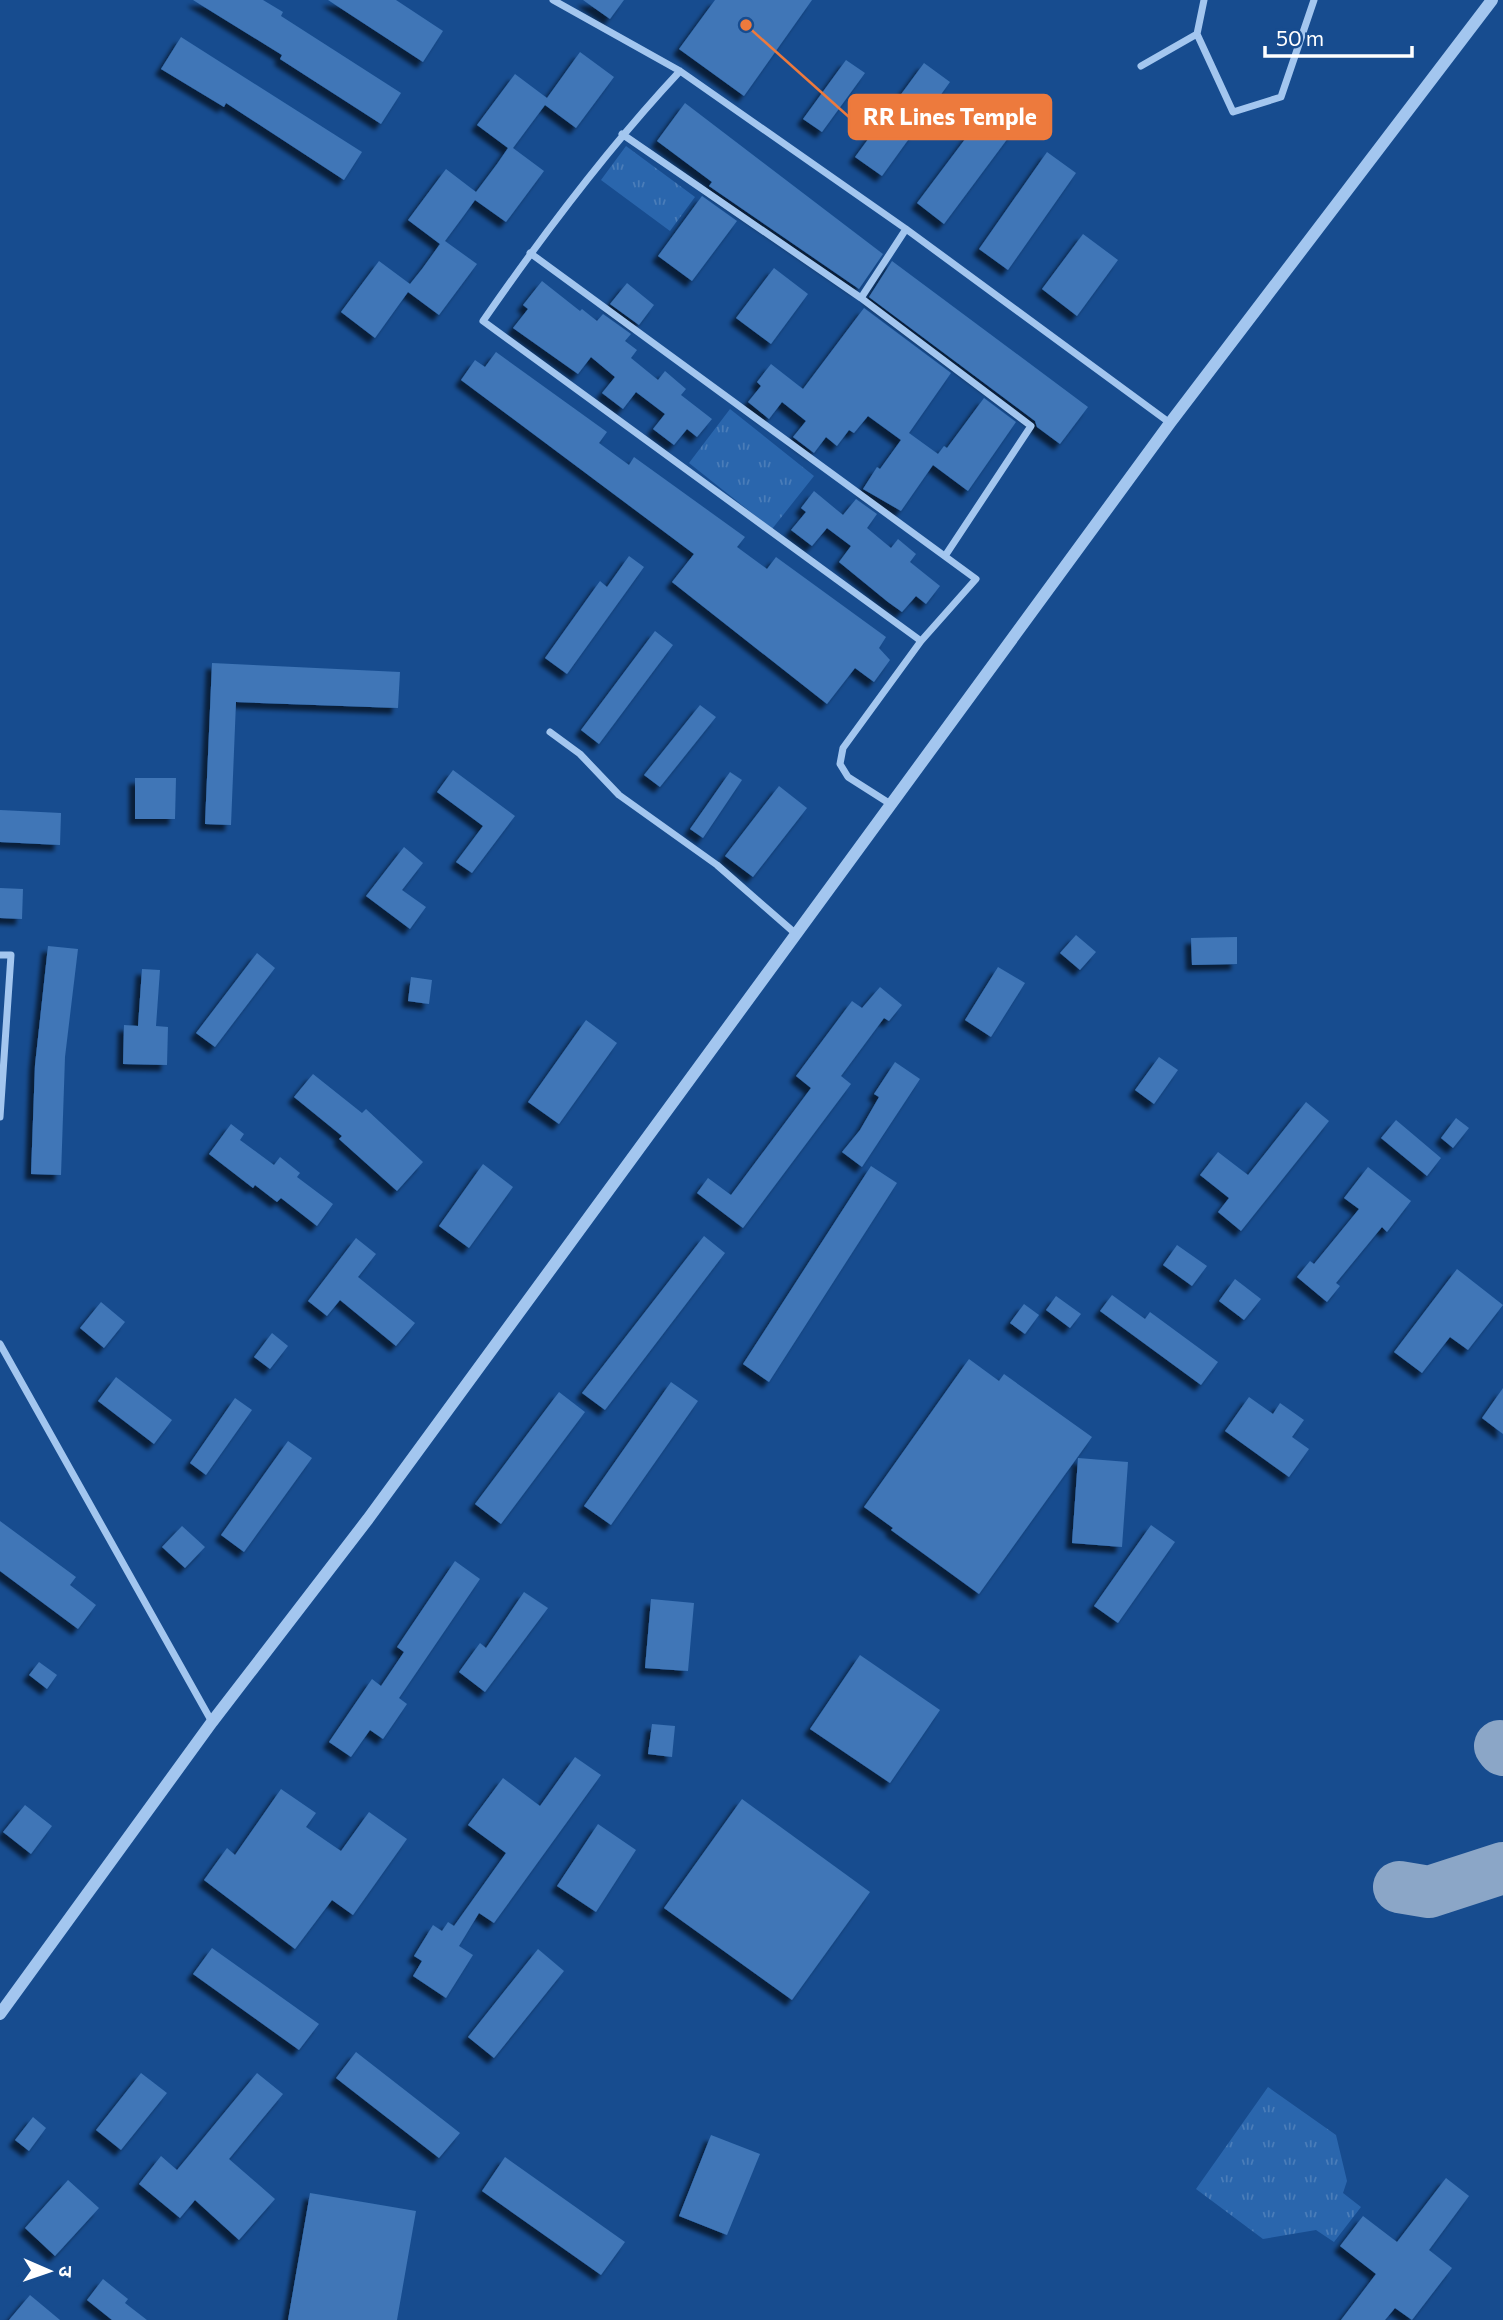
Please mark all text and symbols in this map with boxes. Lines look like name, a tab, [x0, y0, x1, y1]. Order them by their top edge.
scale bar	[1265, 14, 1412, 58]
text: 50 m	[1276, 25, 1324, 50]
callout: RR Lines Temple	[849, 95, 1051, 139]
text: RR Lines Temple	[863, 102, 1037, 130]
north arrow	[14, 2236, 84, 2306]
text: उ	[55, 2266, 78, 2278]

